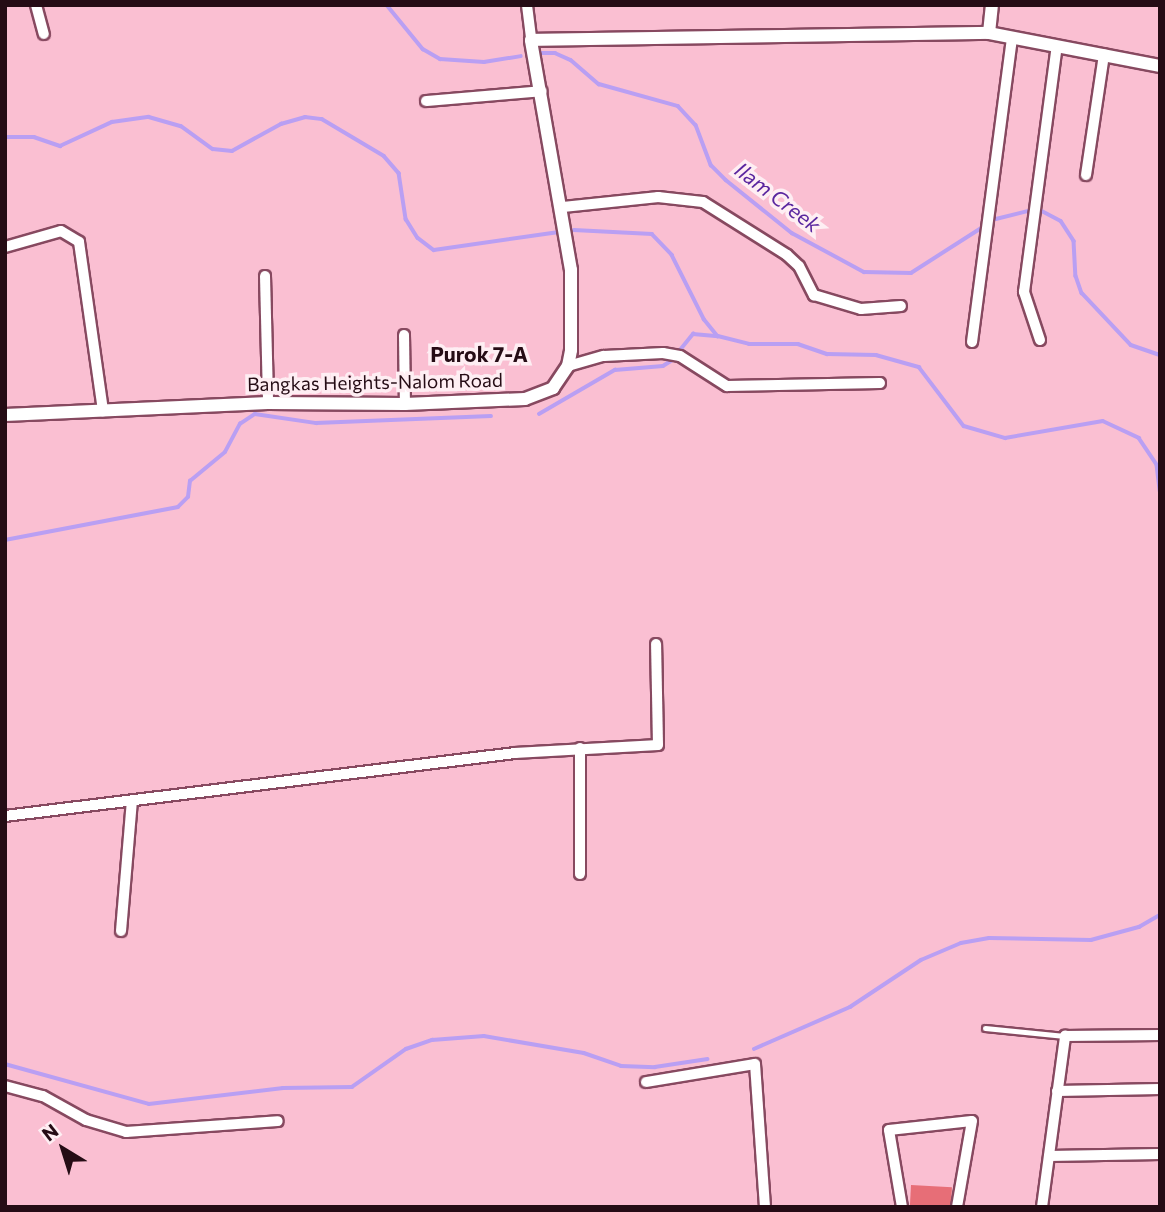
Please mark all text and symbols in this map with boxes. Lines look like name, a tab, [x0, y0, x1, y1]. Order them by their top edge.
water label: Ilam Creek	[730, 157, 826, 237]
district label: Purok 7-A	[430, 341, 528, 367]
street label: Bangkas Heights-Nalom Road	[247, 368, 503, 396]
north arrow	[28, 1114, 98, 1184]
text: N	[37, 1119, 62, 1146]

